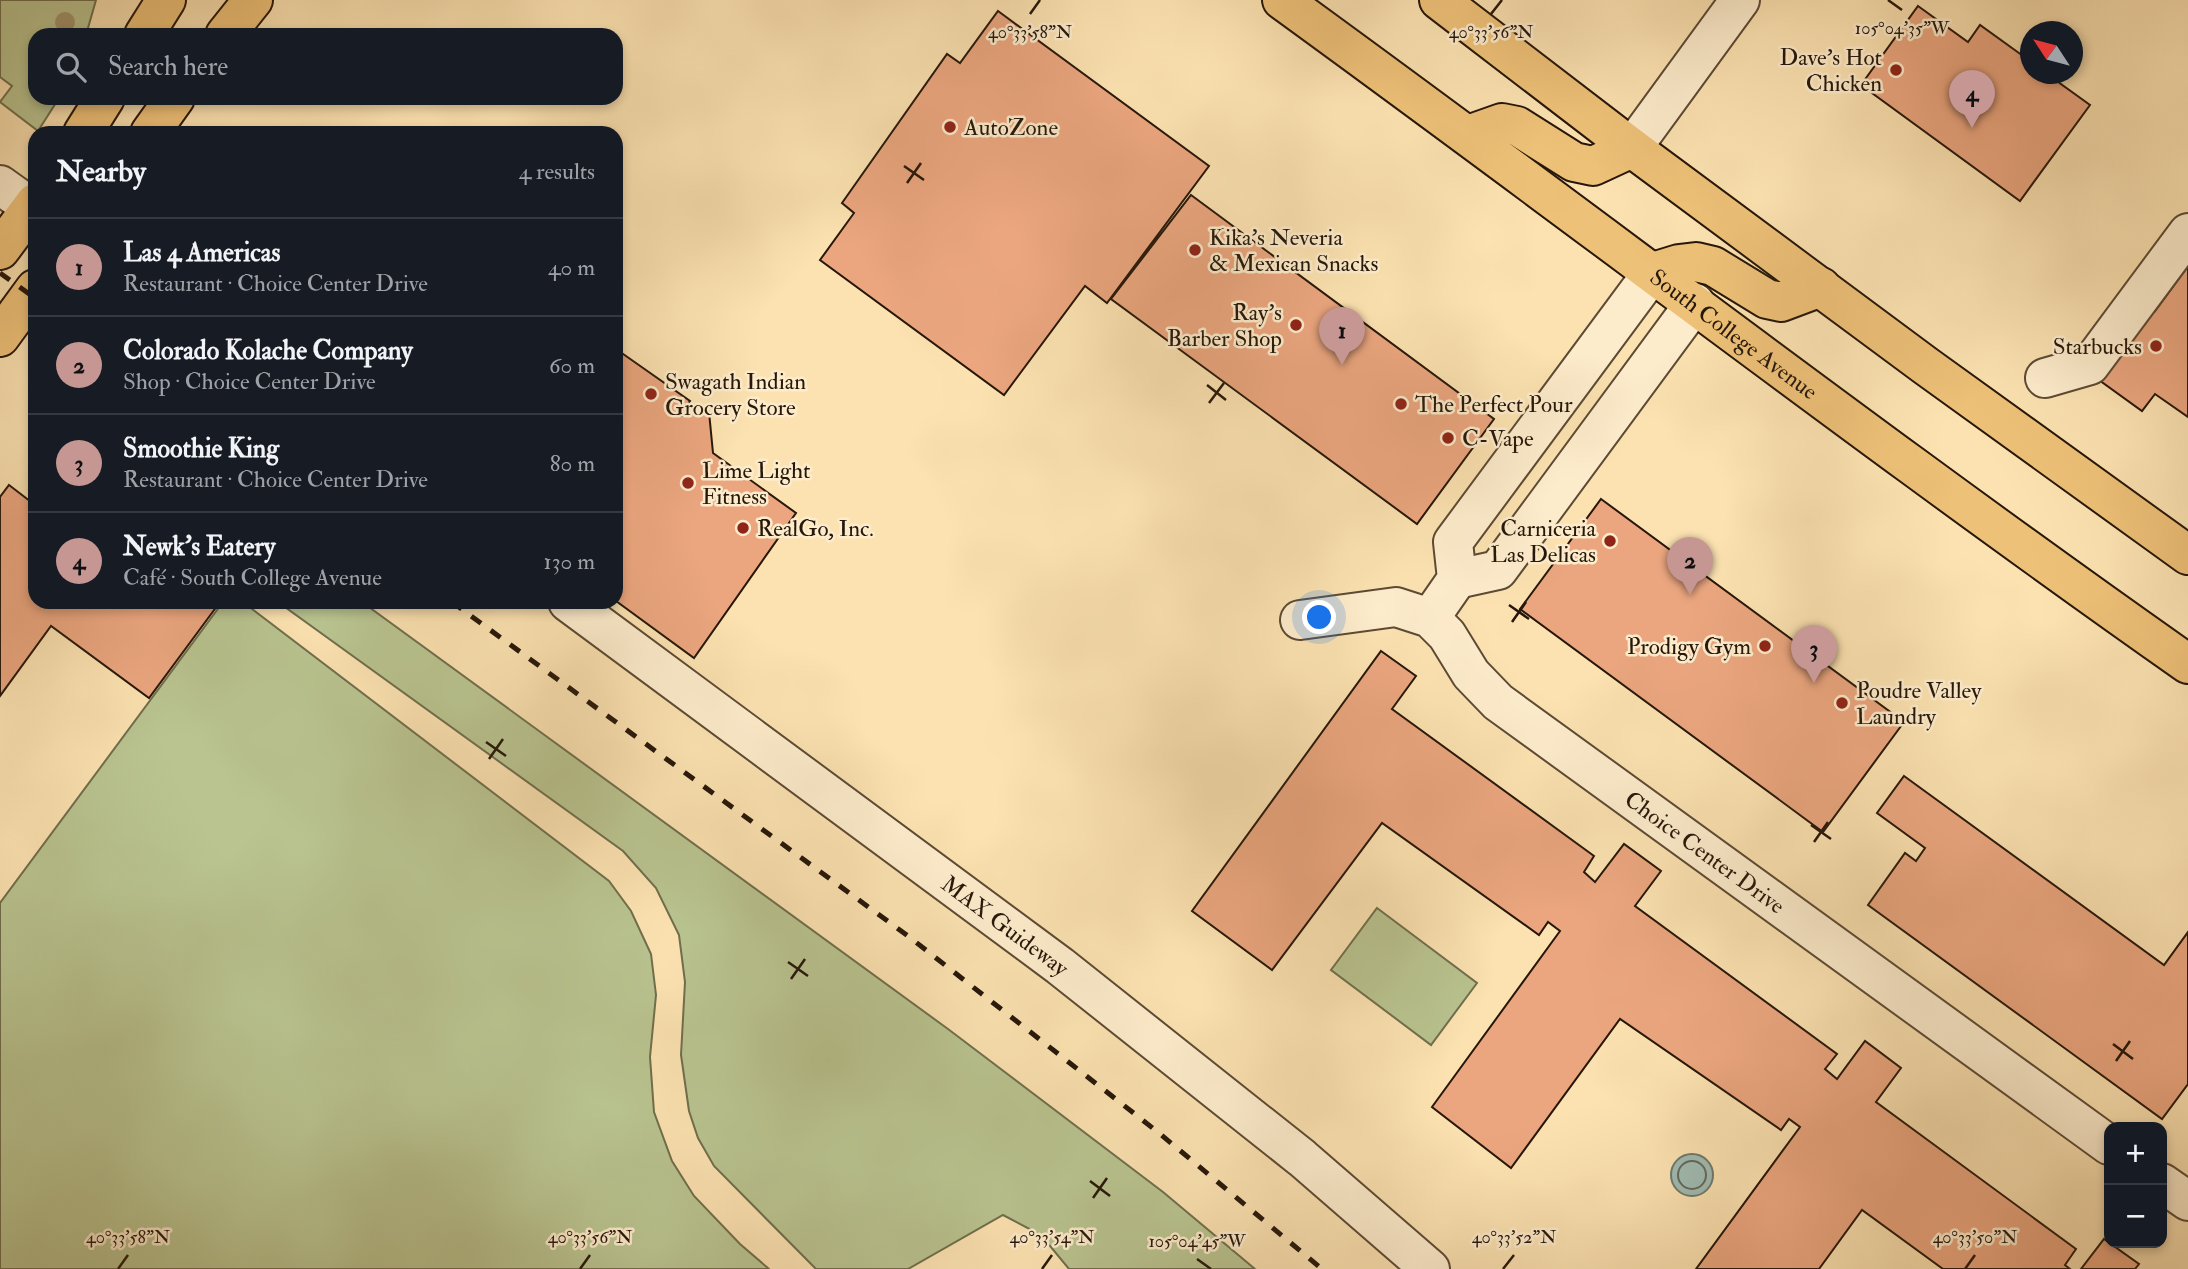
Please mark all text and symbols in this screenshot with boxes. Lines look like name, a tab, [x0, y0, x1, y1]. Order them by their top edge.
text: 105°04'35"W	[1855, 17, 1950, 40]
text: 40°33'58"N	[988, 21, 1072, 44]
text: 40°33'56"N	[1449, 21, 1533, 44]
north arrow	[2020, 21, 2083, 84]
search box	[28, 28, 623, 105]
place label: Dave's Hot Chicken	[1780, 43, 1882, 98]
icon: search	[52, 48, 90, 86]
text: Search here	[108, 51, 228, 83]
marker: Dave's Hot Chicken	[1888, 62, 1904, 78]
pin: 4	[1949, 70, 1995, 128]
place label: AutoZone	[963, 113, 1058, 142]
marker: AutoZone	[942, 119, 958, 135]
text: Nearby	[56, 153, 146, 190]
text: 4 results	[519, 157, 595, 186]
place label: Kika's Neveria & Mexican Snacks	[1209, 223, 1378, 278]
text: Las 4 Americas	[123, 237, 280, 269]
marker: Kika's Neveria & Mexican Snacks	[1187, 242, 1203, 258]
text: 1	[75, 253, 83, 282]
text: 40 m	[548, 253, 595, 282]
street label: South College Avenue	[1644, 263, 1824, 406]
text: Restaurant · Choice Center Drive	[123, 269, 428, 298]
place label: Ray's Barber Shop	[1167, 298, 1282, 354]
pin: 1	[1319, 307, 1365, 365]
marker: Ray's Barber Shop	[1288, 317, 1304, 333]
place label: Starbucks	[2053, 332, 2142, 361]
text: Colorado Kolache Company	[123, 335, 413, 367]
marker: Starbucks	[2148, 338, 2164, 354]
text: 2	[73, 351, 85, 380]
text: 60 m	[549, 351, 595, 380]
text: Shop · Choice Center Drive	[123, 367, 376, 396]
place label: Swagath Indian Grocery Store	[665, 367, 806, 422]
marker: Swagath Indian Grocery Store	[643, 386, 659, 402]
place label: The Perfect Pour	[1415, 390, 1573, 419]
marker: The Perfect Pour	[1393, 396, 1409, 412]
place label: C-Vape	[1462, 424, 1534, 454]
marker: C-Vape	[1440, 430, 1456, 446]
text: Smoothie King	[123, 433, 279, 465]
text: 3	[75, 449, 83, 478]
text: 80 m	[550, 449, 595, 478]
place label: Lime Light Fitness	[702, 456, 811, 511]
text: Restaurant · Choice Center Drive	[123, 465, 428, 494]
marker: Lime Light Fitness	[680, 475, 696, 491]
place label: RealGo, Inc.	[757, 514, 874, 543]
place label: Carniceria Las Delicas	[1490, 514, 1597, 569]
marker: RealGo, Inc.	[735, 520, 751, 536]
text: Newk's Eatery	[123, 531, 275, 563]
marker: Carniceria Las Delicas	[1602, 533, 1618, 549]
pin: 2	[1667, 537, 1713, 595]
text: 4	[73, 547, 85, 576]
text: 130 m	[543, 547, 595, 576]
text: Café · South College Avenue	[123, 563, 382, 592]
your location	[1302, 600, 1336, 634]
pin: 3	[1791, 625, 1837, 683]
place label: Prodigy Gym	[1627, 632, 1751, 661]
marker: Prodigy Gym	[1757, 638, 1773, 654]
place label: Poudre Valley Laundry	[1856, 676, 1982, 731]
marker: Poudre Valley Laundry	[1834, 695, 1850, 711]
street label: Choice Center Drive	[1619, 785, 1791, 921]
street label: MAX Guideway	[936, 869, 1075, 983]
map controls	[2104, 1122, 2167, 1248]
button: +	[2104, 1122, 2167, 1185]
button: −	[2104, 1185, 2167, 1248]
text: 40°33'58"N	[86, 1226, 170, 1249]
text: 40°33'56"N	[548, 1226, 632, 1249]
text: 40°33'54"N	[1010, 1226, 1094, 1249]
text: 40°33'52"N	[1472, 1226, 1556, 1249]
text: 40°33'50"N	[1933, 1226, 2017, 1249]
text: 105°04'45"W	[1148, 1230, 1246, 1253]

